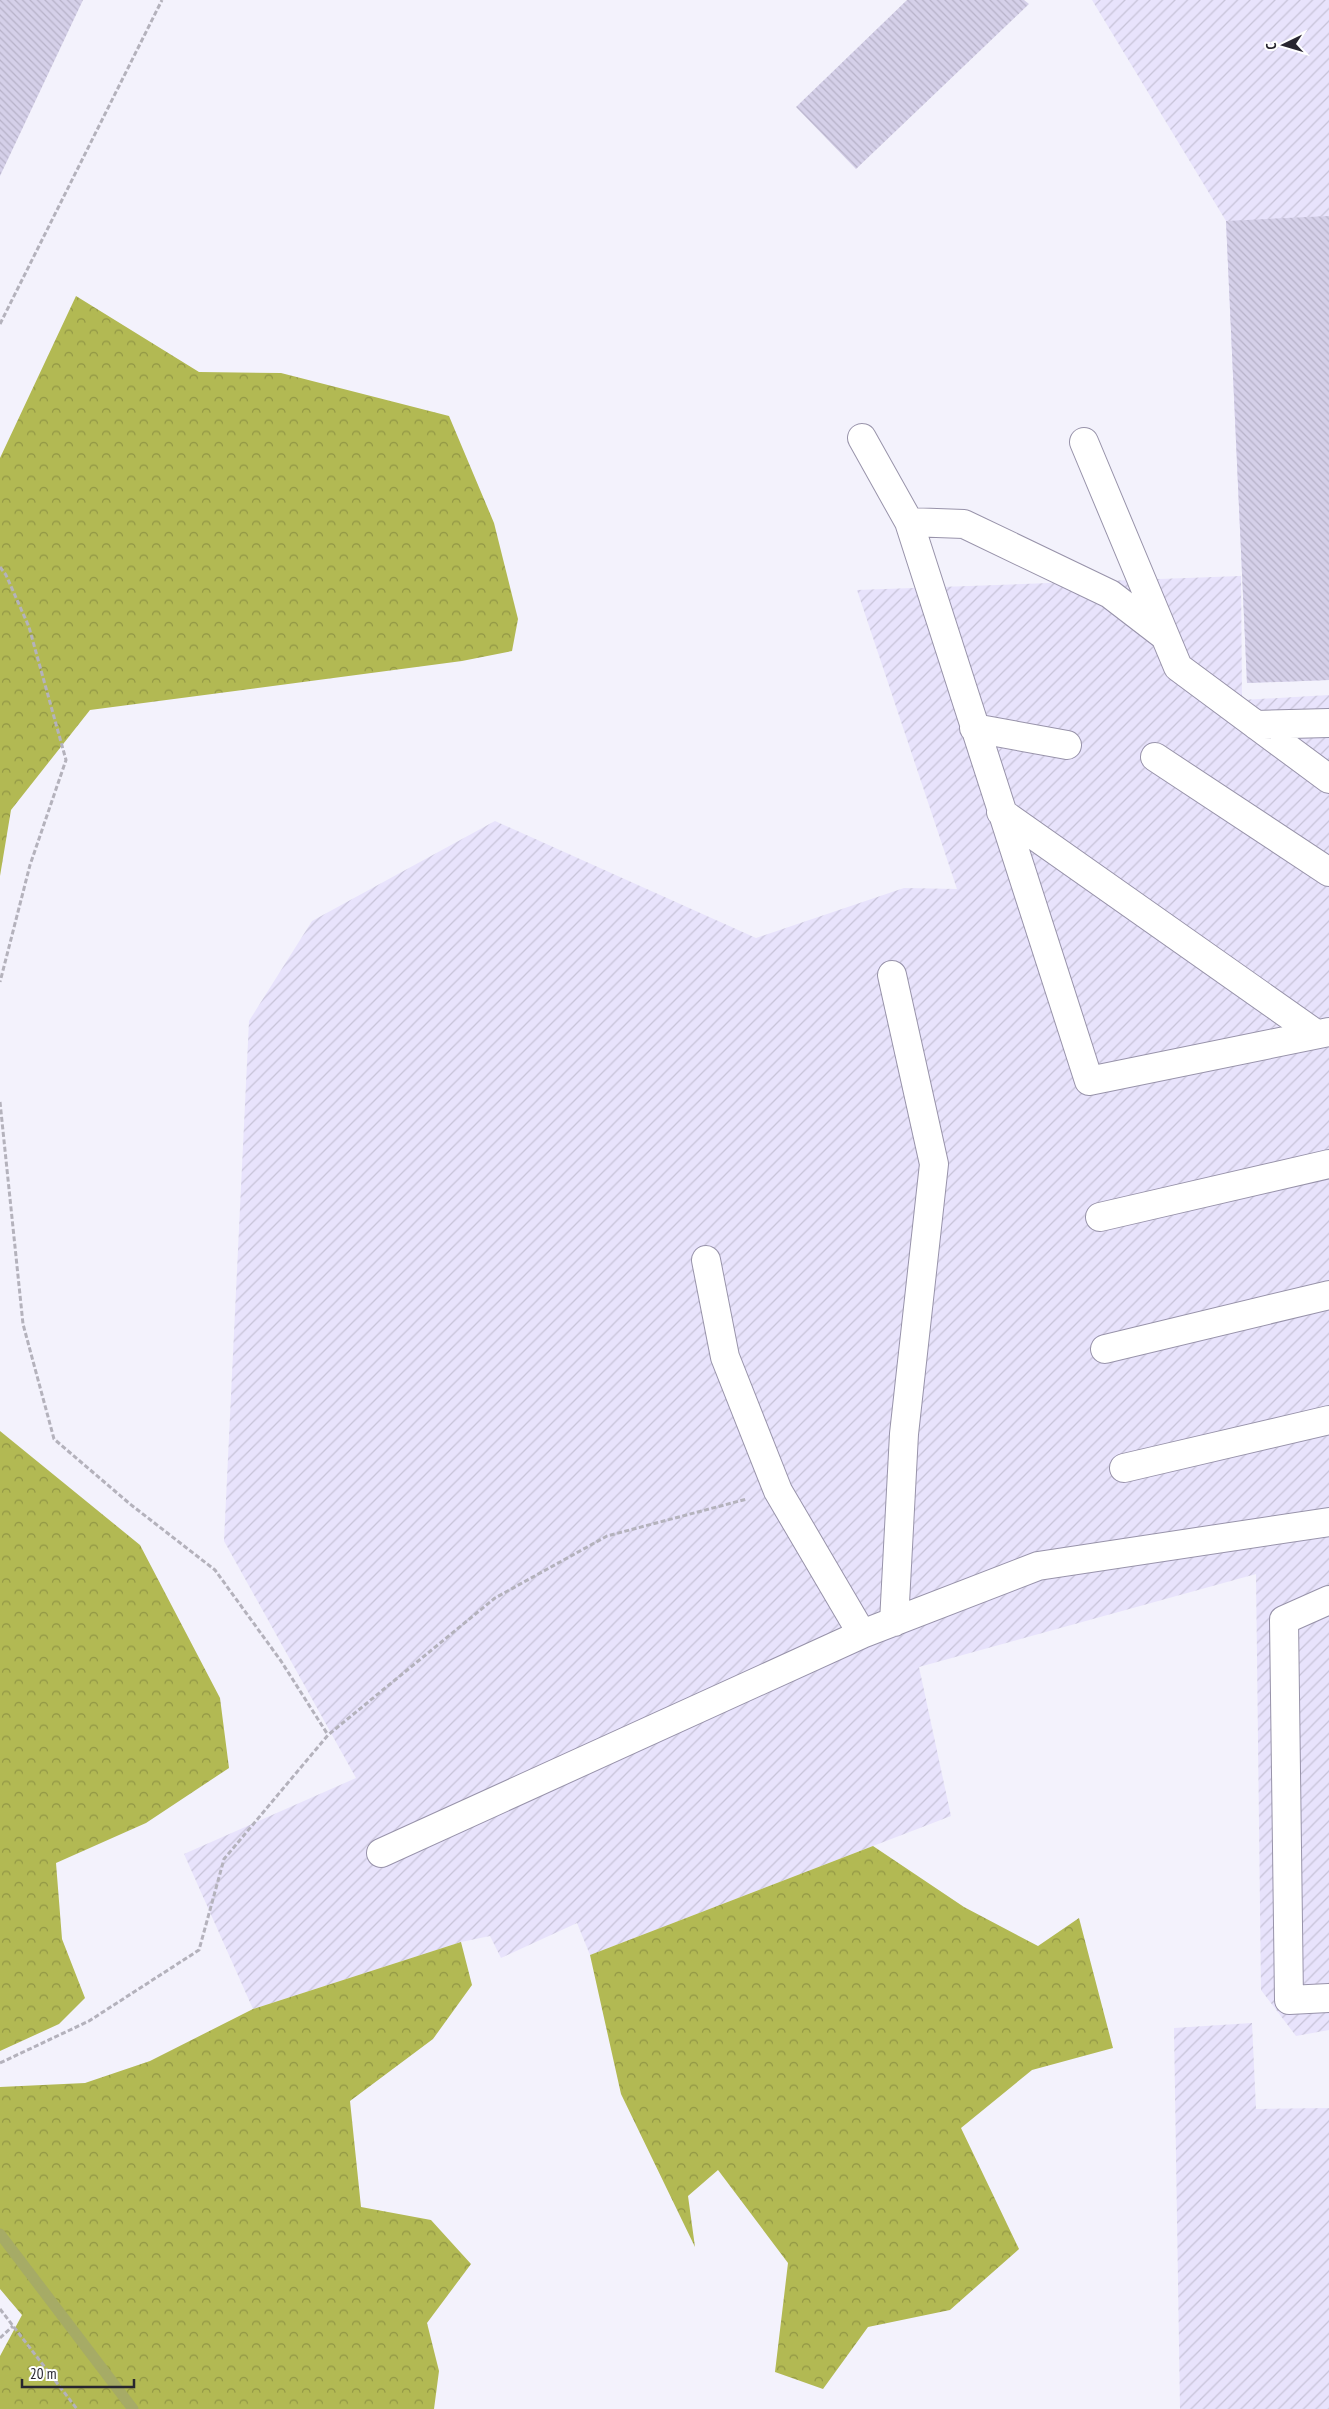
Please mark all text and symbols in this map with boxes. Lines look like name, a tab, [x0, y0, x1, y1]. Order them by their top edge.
north arrow	[1259, 20, 1309, 70]
text: С	[1262, 42, 1280, 50]
scale bar	[22, 2356, 135, 2388]
text: 20 m	[30, 2364, 56, 2383]

